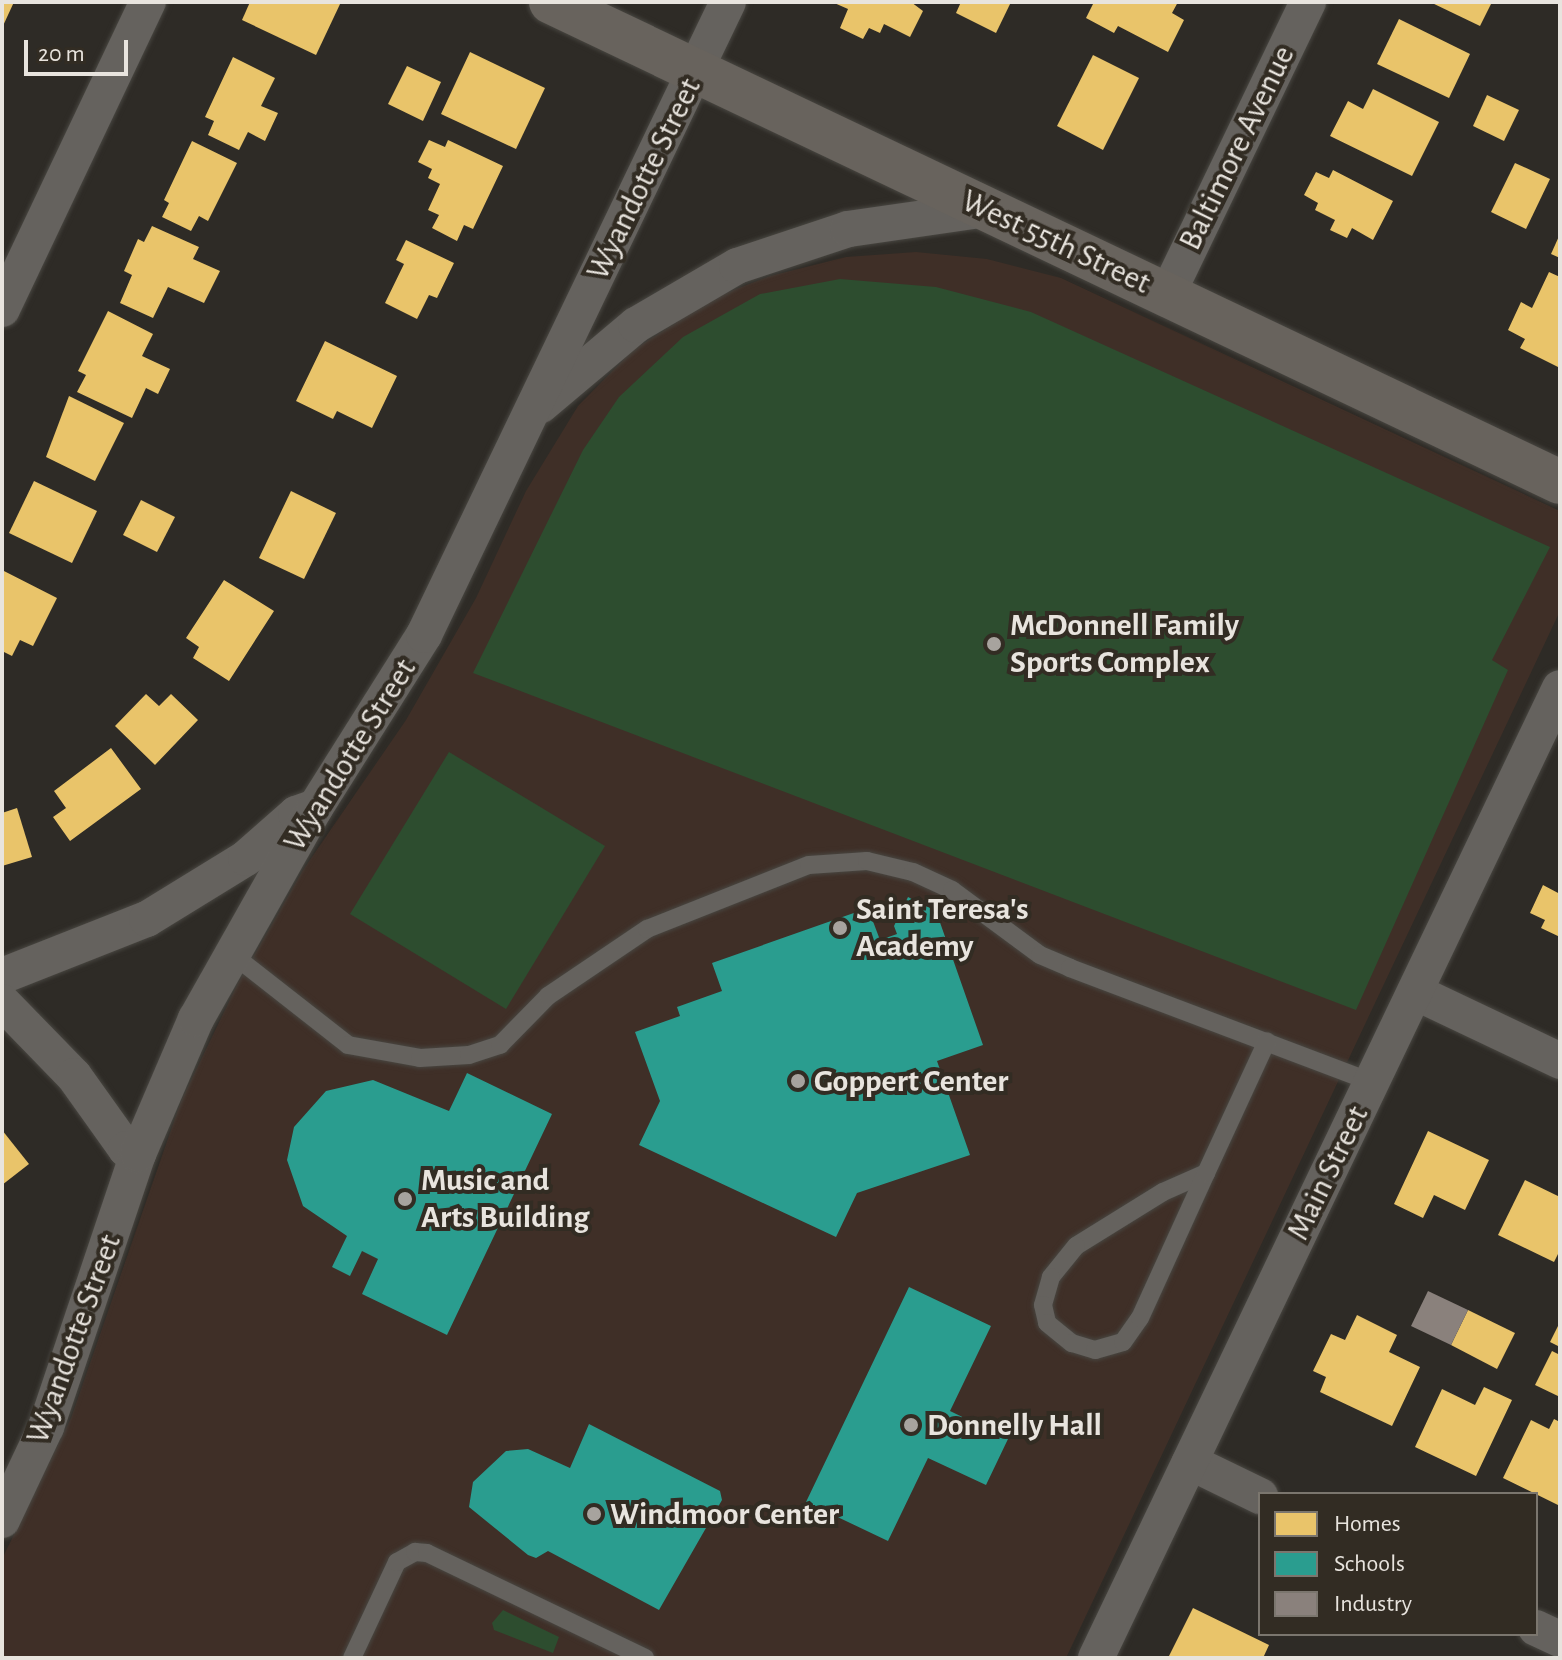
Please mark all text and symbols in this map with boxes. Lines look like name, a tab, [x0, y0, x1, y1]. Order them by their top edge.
scale bar	[28, 24, 132, 74]
street label: Baltimore Avenue	[1171, 40, 1303, 256]
text: 20 m	[38, 42, 85, 66]
street label: Wyandotte Street	[579, 72, 709, 286]
street label: West 55th Street	[956, 182, 1156, 302]
place label: McDonnell Family Sports Complex	[1010, 607, 1239, 682]
marker: McDonnell Family Sports Complex	[985, 635, 1003, 653]
street label: Wyandotte Street	[276, 652, 424, 858]
place label: Saint Teresa's Academy	[856, 891, 1029, 966]
marker: Saint Teresa's Academy	[831, 919, 849, 937]
place label: Goppert Center	[814, 1062, 1008, 1100]
marker: Goppert Center	[789, 1072, 807, 1090]
street label: Main Street	[1279, 1100, 1377, 1246]
place label: Music and Arts Building	[421, 1162, 589, 1237]
marker: Music and Arts Building	[396, 1190, 414, 1208]
street label: Wyandotte Street	[18, 1229, 130, 1449]
place label: Donnelly Hall	[927, 1406, 1102, 1444]
marker: Donnelly Hall	[902, 1416, 920, 1434]
legend	[1258, 1492, 1538, 1636]
place label: Windmoor Center	[610, 1495, 839, 1533]
marker: Windmoor Center	[585, 1505, 603, 1523]
text: Homes	[1334, 1512, 1401, 1536]
text: Schools	[1334, 1552, 1405, 1576]
text: Industry	[1334, 1592, 1412, 1616]

